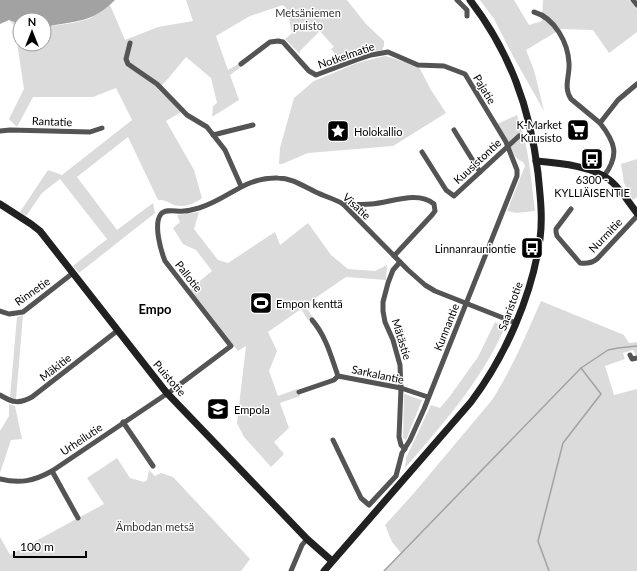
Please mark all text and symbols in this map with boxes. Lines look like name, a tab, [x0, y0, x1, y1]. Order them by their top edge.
park label: Metsäniemen puisto	[275, 6, 341, 32]
north arrow	[12, 12, 52, 52]
text: N	[28, 15, 36, 28]
street label: Notkelmatie	[316, 39, 376, 71]
street label: Pajatie	[471, 72, 499, 106]
street label: Rantatie	[32, 114, 73, 128]
supermarket icon: K-Market Kuusisto	[565, 117, 591, 143]
place icon: Holokallio	[325, 118, 351, 144]
place label: K-Market Kuusisto	[516, 118, 562, 144]
place label: Holokallio	[354, 125, 402, 138]
street label: Kuusistontie	[451, 136, 504, 186]
bus stop icon: 6300 - KYLLIÄISENTIE	[579, 146, 605, 172]
place label: 6300 - KYLLIÄISENTIE	[554, 173, 630, 199]
street label: Visatie	[340, 190, 374, 222]
street label: Nurmitie	[585, 215, 625, 255]
bus stop icon: Linnanrauniontie	[519, 235, 545, 261]
place label: Linnanrauniontie	[435, 242, 516, 255]
street label: Pallotie	[173, 258, 205, 294]
street label: Rinnetie	[12, 274, 52, 308]
street label: Saaristotie	[495, 280, 525, 332]
sports icon: Empon kenttä	[248, 290, 274, 316]
place label: Empon kenttä	[276, 297, 343, 310]
district label: Empo	[138, 301, 172, 317]
street label: Kunnantie	[431, 301, 461, 352]
street label: Mätästie	[390, 317, 414, 361]
street label: Mäkitie	[37, 351, 73, 383]
street label: Puistotie	[151, 358, 189, 399]
street label: Sarkalantie	[351, 362, 406, 386]
school or university icon: Empola	[205, 396, 231, 422]
place label: Empola	[234, 403, 270, 416]
street label: Urheilutie	[58, 420, 105, 458]
park label: Ämbodan metsä	[116, 520, 194, 533]
scale bar	[14, 533, 86, 559]
text: 100 m	[20, 539, 54, 554]

